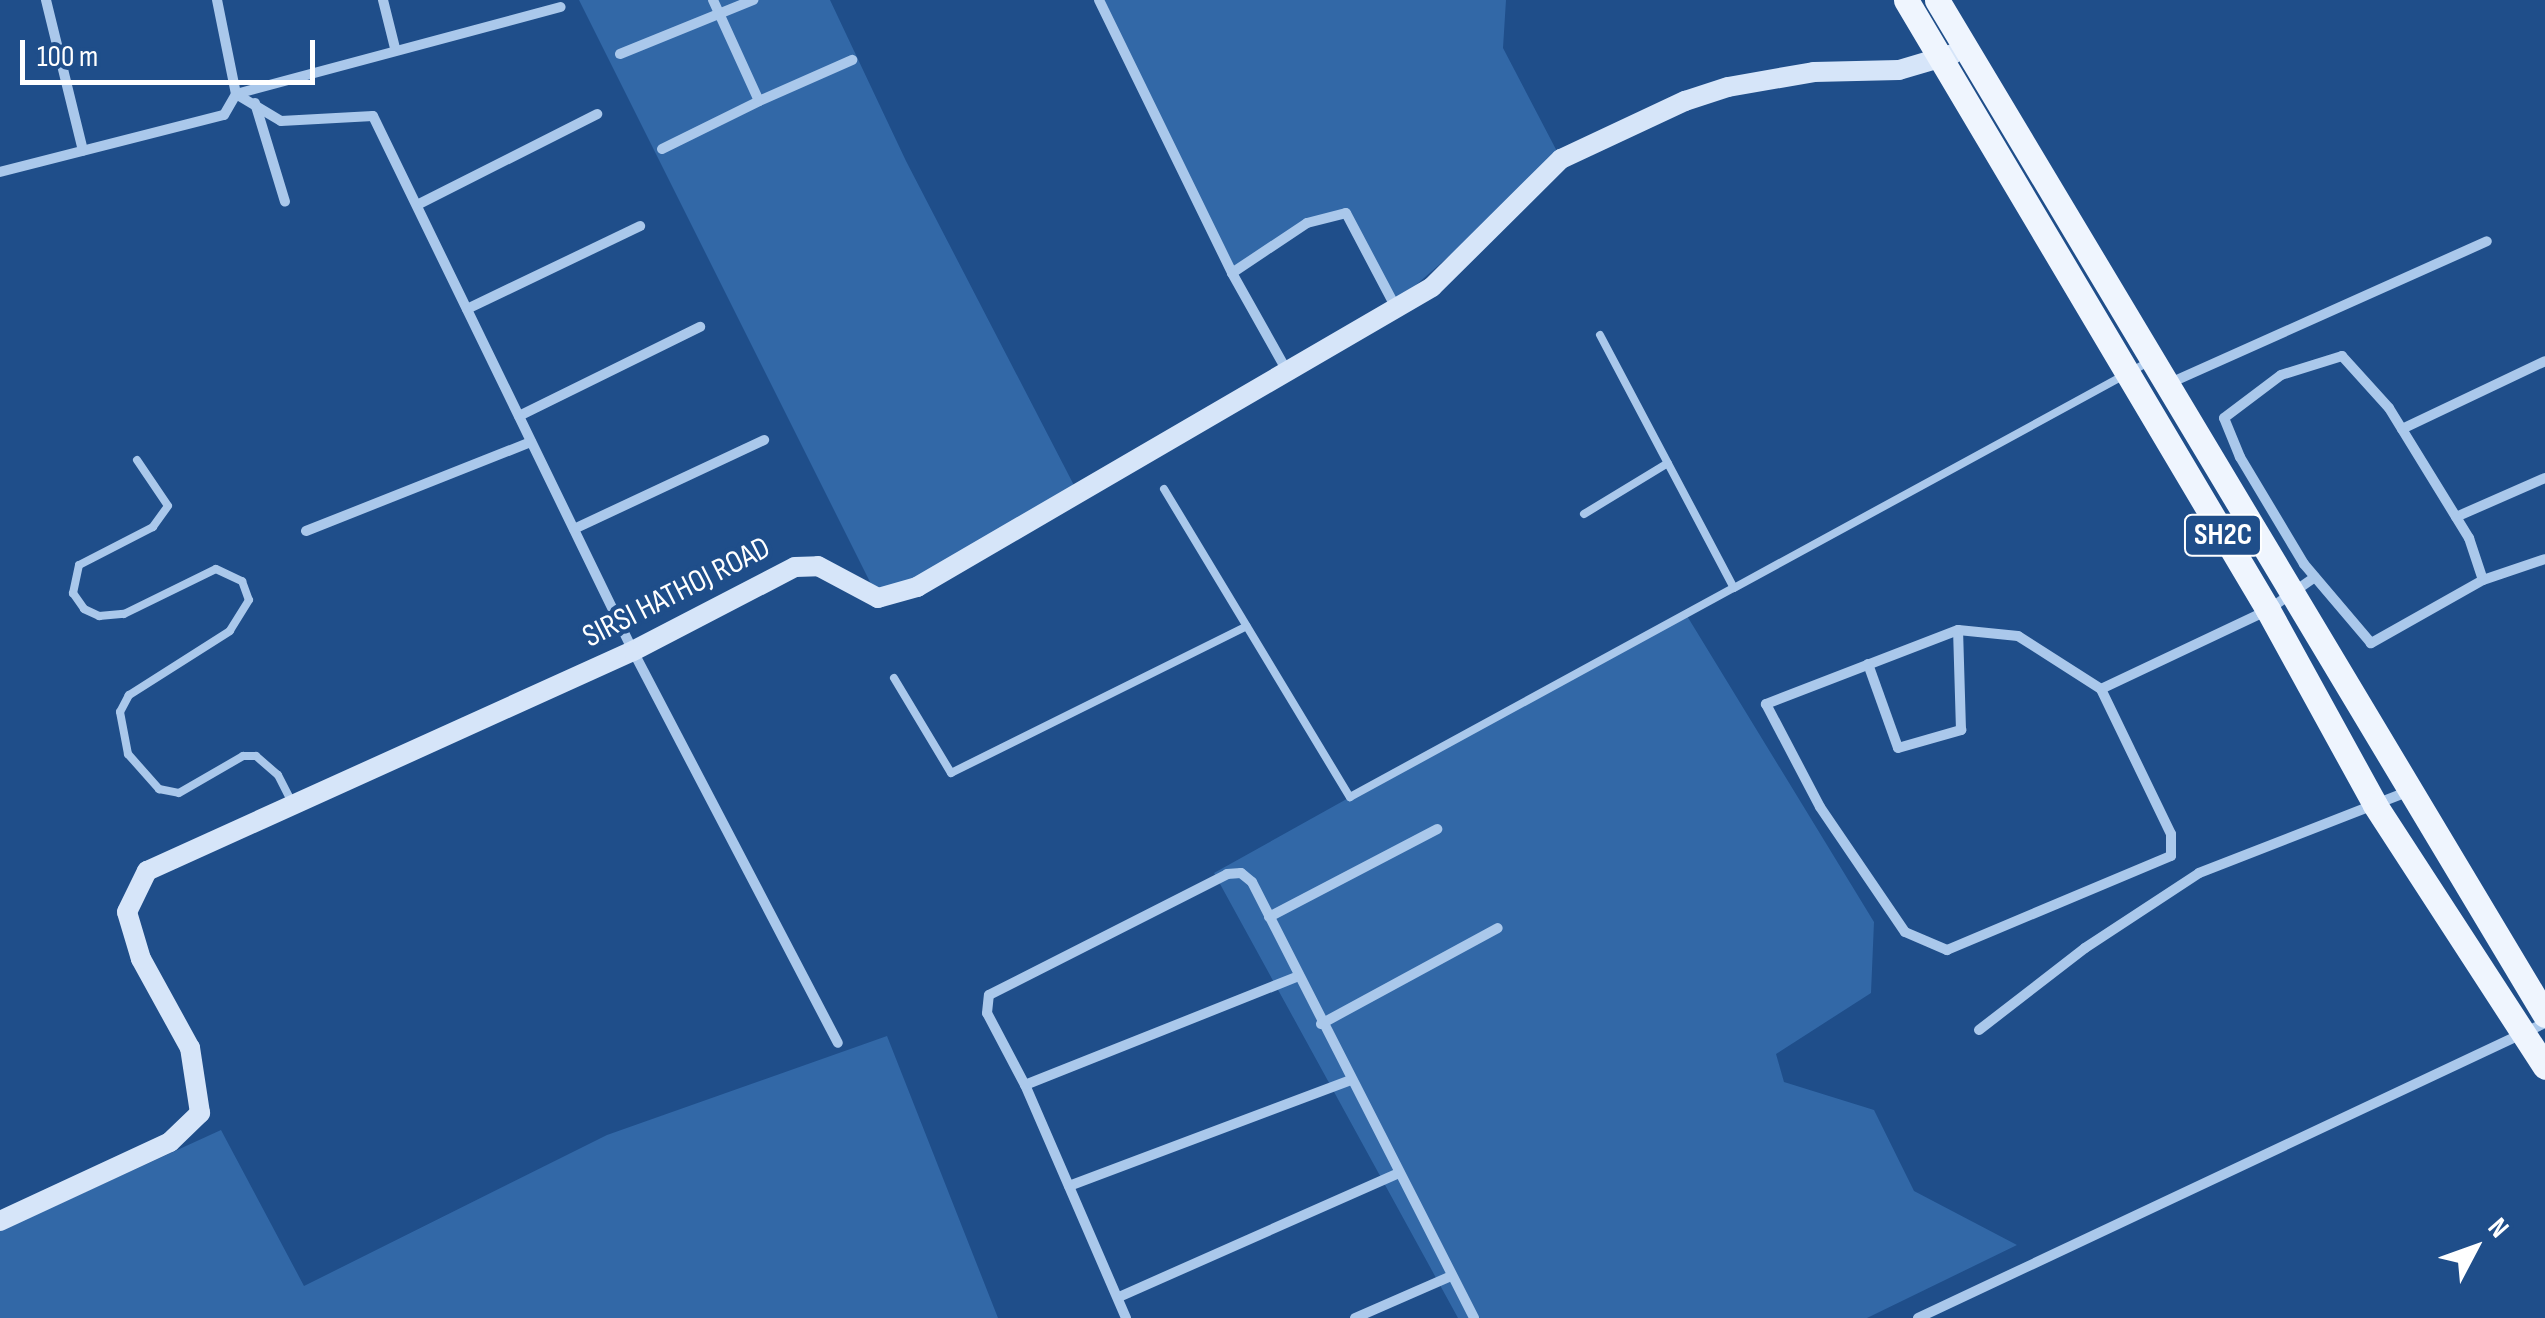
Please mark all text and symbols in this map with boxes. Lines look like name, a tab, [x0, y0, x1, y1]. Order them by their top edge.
scale bar	[25, 20, 320, 82]
text: 100 m	[37, 39, 98, 75]
road number: SH2C	[2183, 510, 2263, 560]
street label: SIRSI HATHOJ ROAD	[577, 529, 777, 657]
north arrow	[2425, 1198, 2525, 1298]
text: N	[2481, 1212, 2515, 1244]

